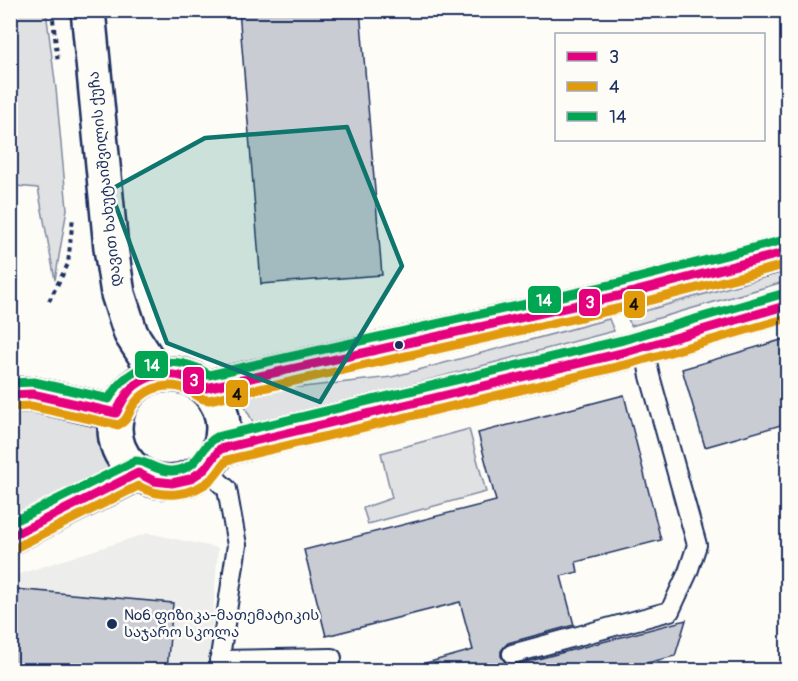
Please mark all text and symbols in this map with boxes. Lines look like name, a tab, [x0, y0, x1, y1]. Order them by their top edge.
legend	[555, 33, 765, 141]
text: 3	[609, 46, 619, 69]
street label: დავით ხახუტაიშვილის ქუჩა	[84, 70, 126, 288]
text: 4	[609, 76, 620, 99]
text: 14	[609, 106, 627, 129]
line badge: 14	[527, 285, 562, 314]
line badge: 3	[578, 288, 601, 317]
line badge: 4	[623, 290, 646, 319]
text: 14	[536, 291, 552, 311]
text: 3	[586, 293, 595, 313]
text: 4	[629, 295, 639, 315]
unlabelled marker	[393, 339, 405, 351]
line badge: 14	[134, 350, 169, 379]
text: 14	[144, 356, 160, 376]
line badge: 3	[182, 366, 205, 395]
text: 3	[190, 371, 199, 391]
line badge: 4	[225, 379, 249, 408]
text: 4	[232, 385, 242, 405]
place label: №6 ფიზიკა-მათემატიკის საჯარო სკოლა	[124, 606, 319, 642]
marker: №6 ფიზიკა-მათემატიკის საჯარო სკოლა	[105, 617, 119, 631]

